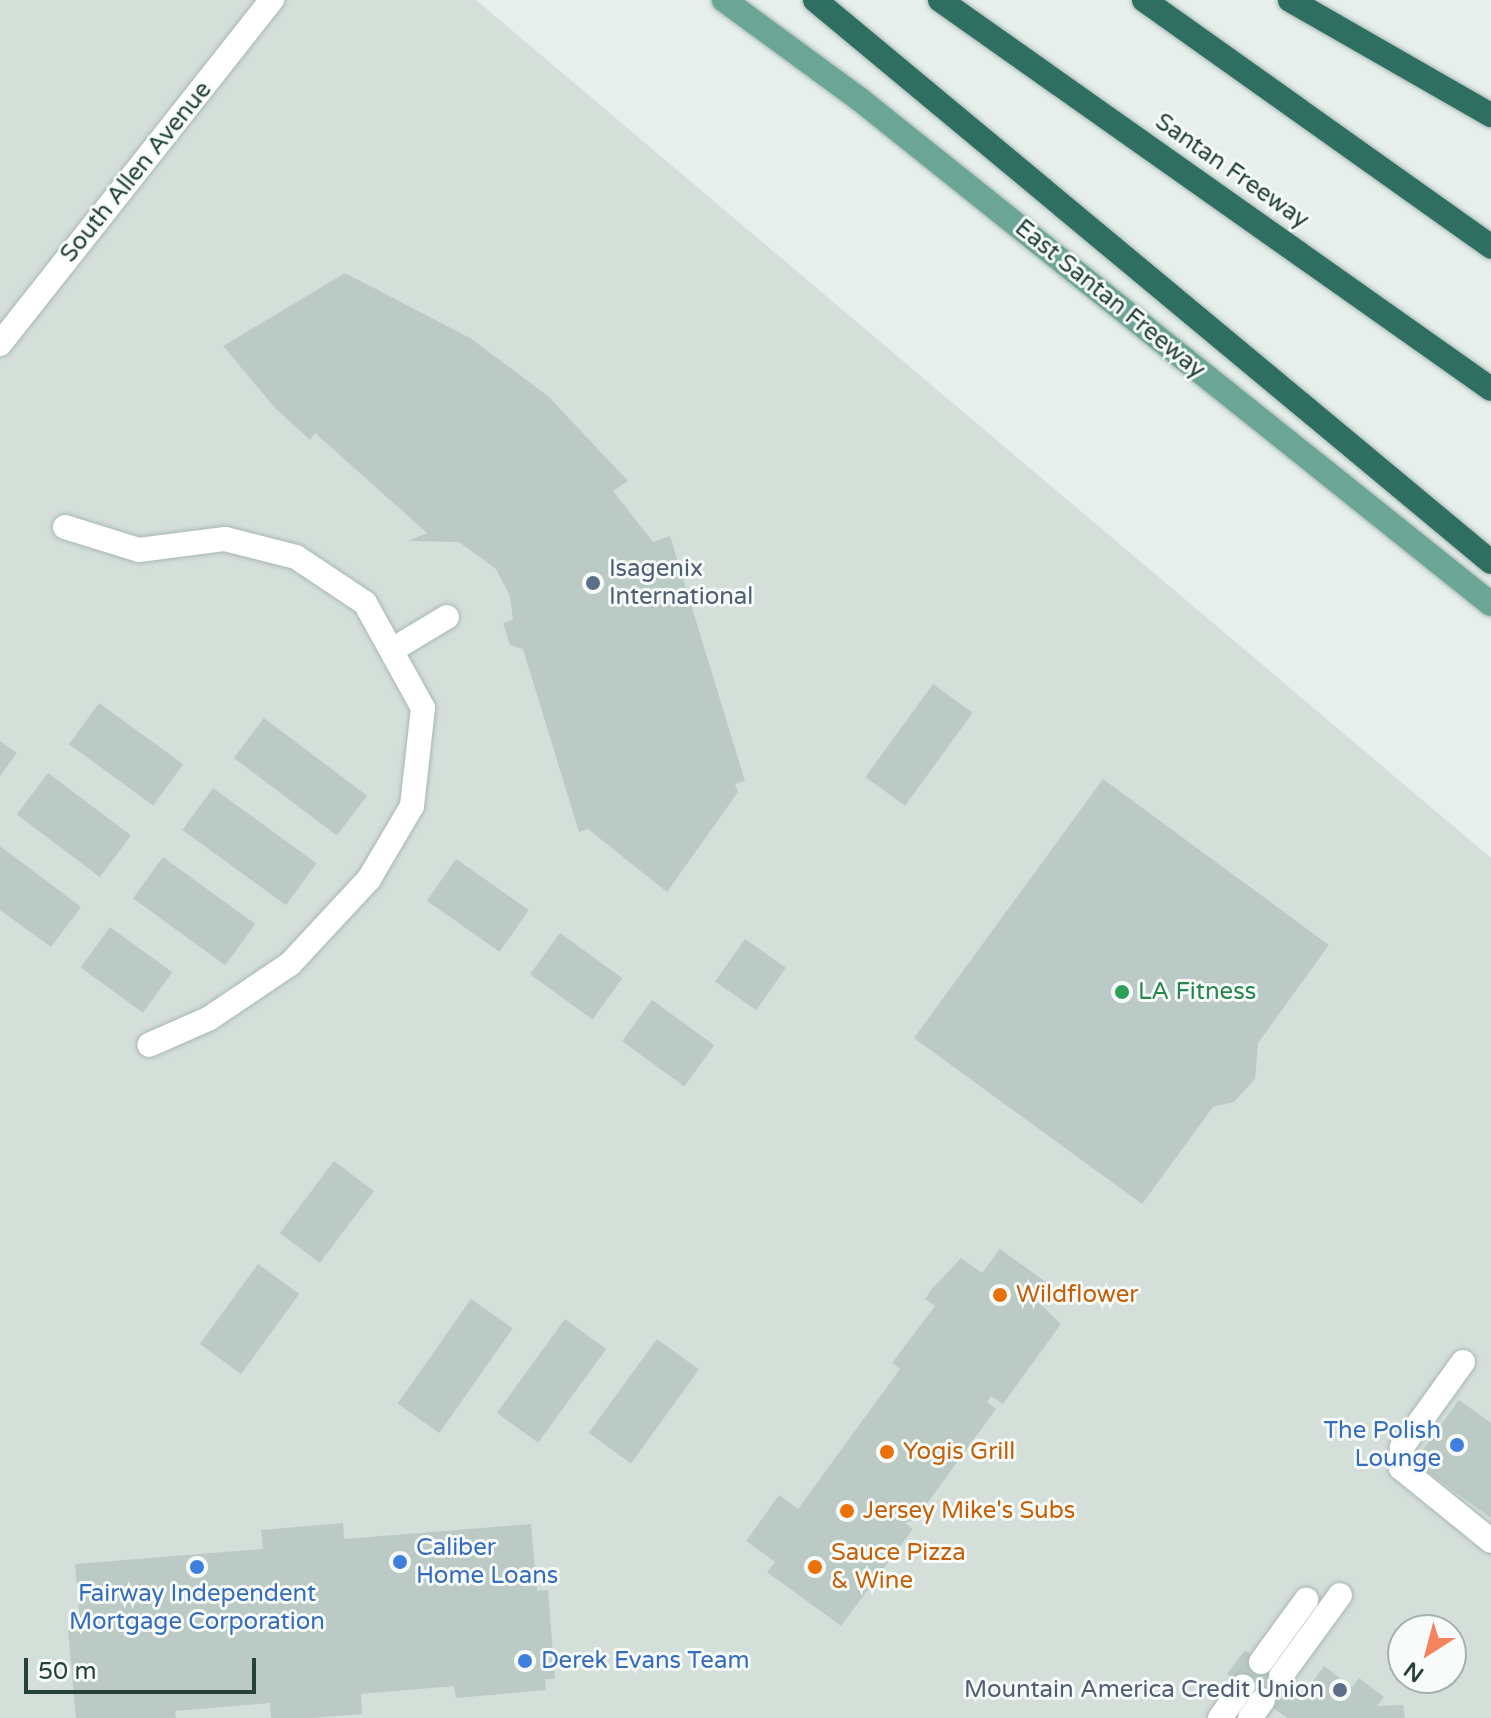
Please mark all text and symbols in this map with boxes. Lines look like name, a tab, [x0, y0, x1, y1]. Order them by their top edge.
street label: South Allen Avenue	[54, 76, 218, 268]
street label: Santan Freeway	[1150, 107, 1314, 235]
street label: East Santan Freeway	[1009, 213, 1211, 385]
place label: Isagenix International	[609, 555, 753, 611]
marker: Isagenix International	[584, 574, 602, 592]
place label: LA Fitness	[1138, 978, 1256, 1006]
marker: LA Fitness	[1113, 983, 1131, 1001]
place label: Wildflower	[1016, 1281, 1138, 1309]
marker: Wildflower	[991, 1286, 1009, 1304]
place label: The Polish Lounge	[1324, 1417, 1441, 1473]
marker: The Polish Lounge	[1448, 1436, 1466, 1454]
place label: Yogis Grill	[903, 1438, 1015, 1466]
marker: Yogis Grill	[878, 1443, 896, 1461]
place label: Jersey Mike's Subs	[863, 1497, 1075, 1525]
marker: Jersey Mike's Subs	[838, 1502, 856, 1520]
place label: Caliber Home Loans	[416, 1534, 558, 1590]
place label: Sauce Pizza & Wine	[831, 1539, 966, 1595]
marker: Caliber Home Loans	[391, 1553, 409, 1571]
marker: Fairway Independent Mortgage Corporation	[188, 1558, 206, 1576]
marker: Sauce Pizza & Wine	[806, 1558, 824, 1576]
place label: Fairway Independent Mortgage Corporation	[69, 1580, 325, 1636]
north arrow	[1387, 1614, 1467, 1694]
scale bar	[28, 1642, 260, 1692]
place label: Derek Evans Team	[541, 1647, 749, 1675]
marker: Derek Evans Team	[516, 1652, 534, 1670]
text: N	[1399, 1656, 1429, 1688]
text: 50 m	[38, 1657, 96, 1686]
place label: Mountain America Credit Union	[964, 1676, 1324, 1704]
marker: Mountain America Credit Union	[1331, 1681, 1349, 1699]

